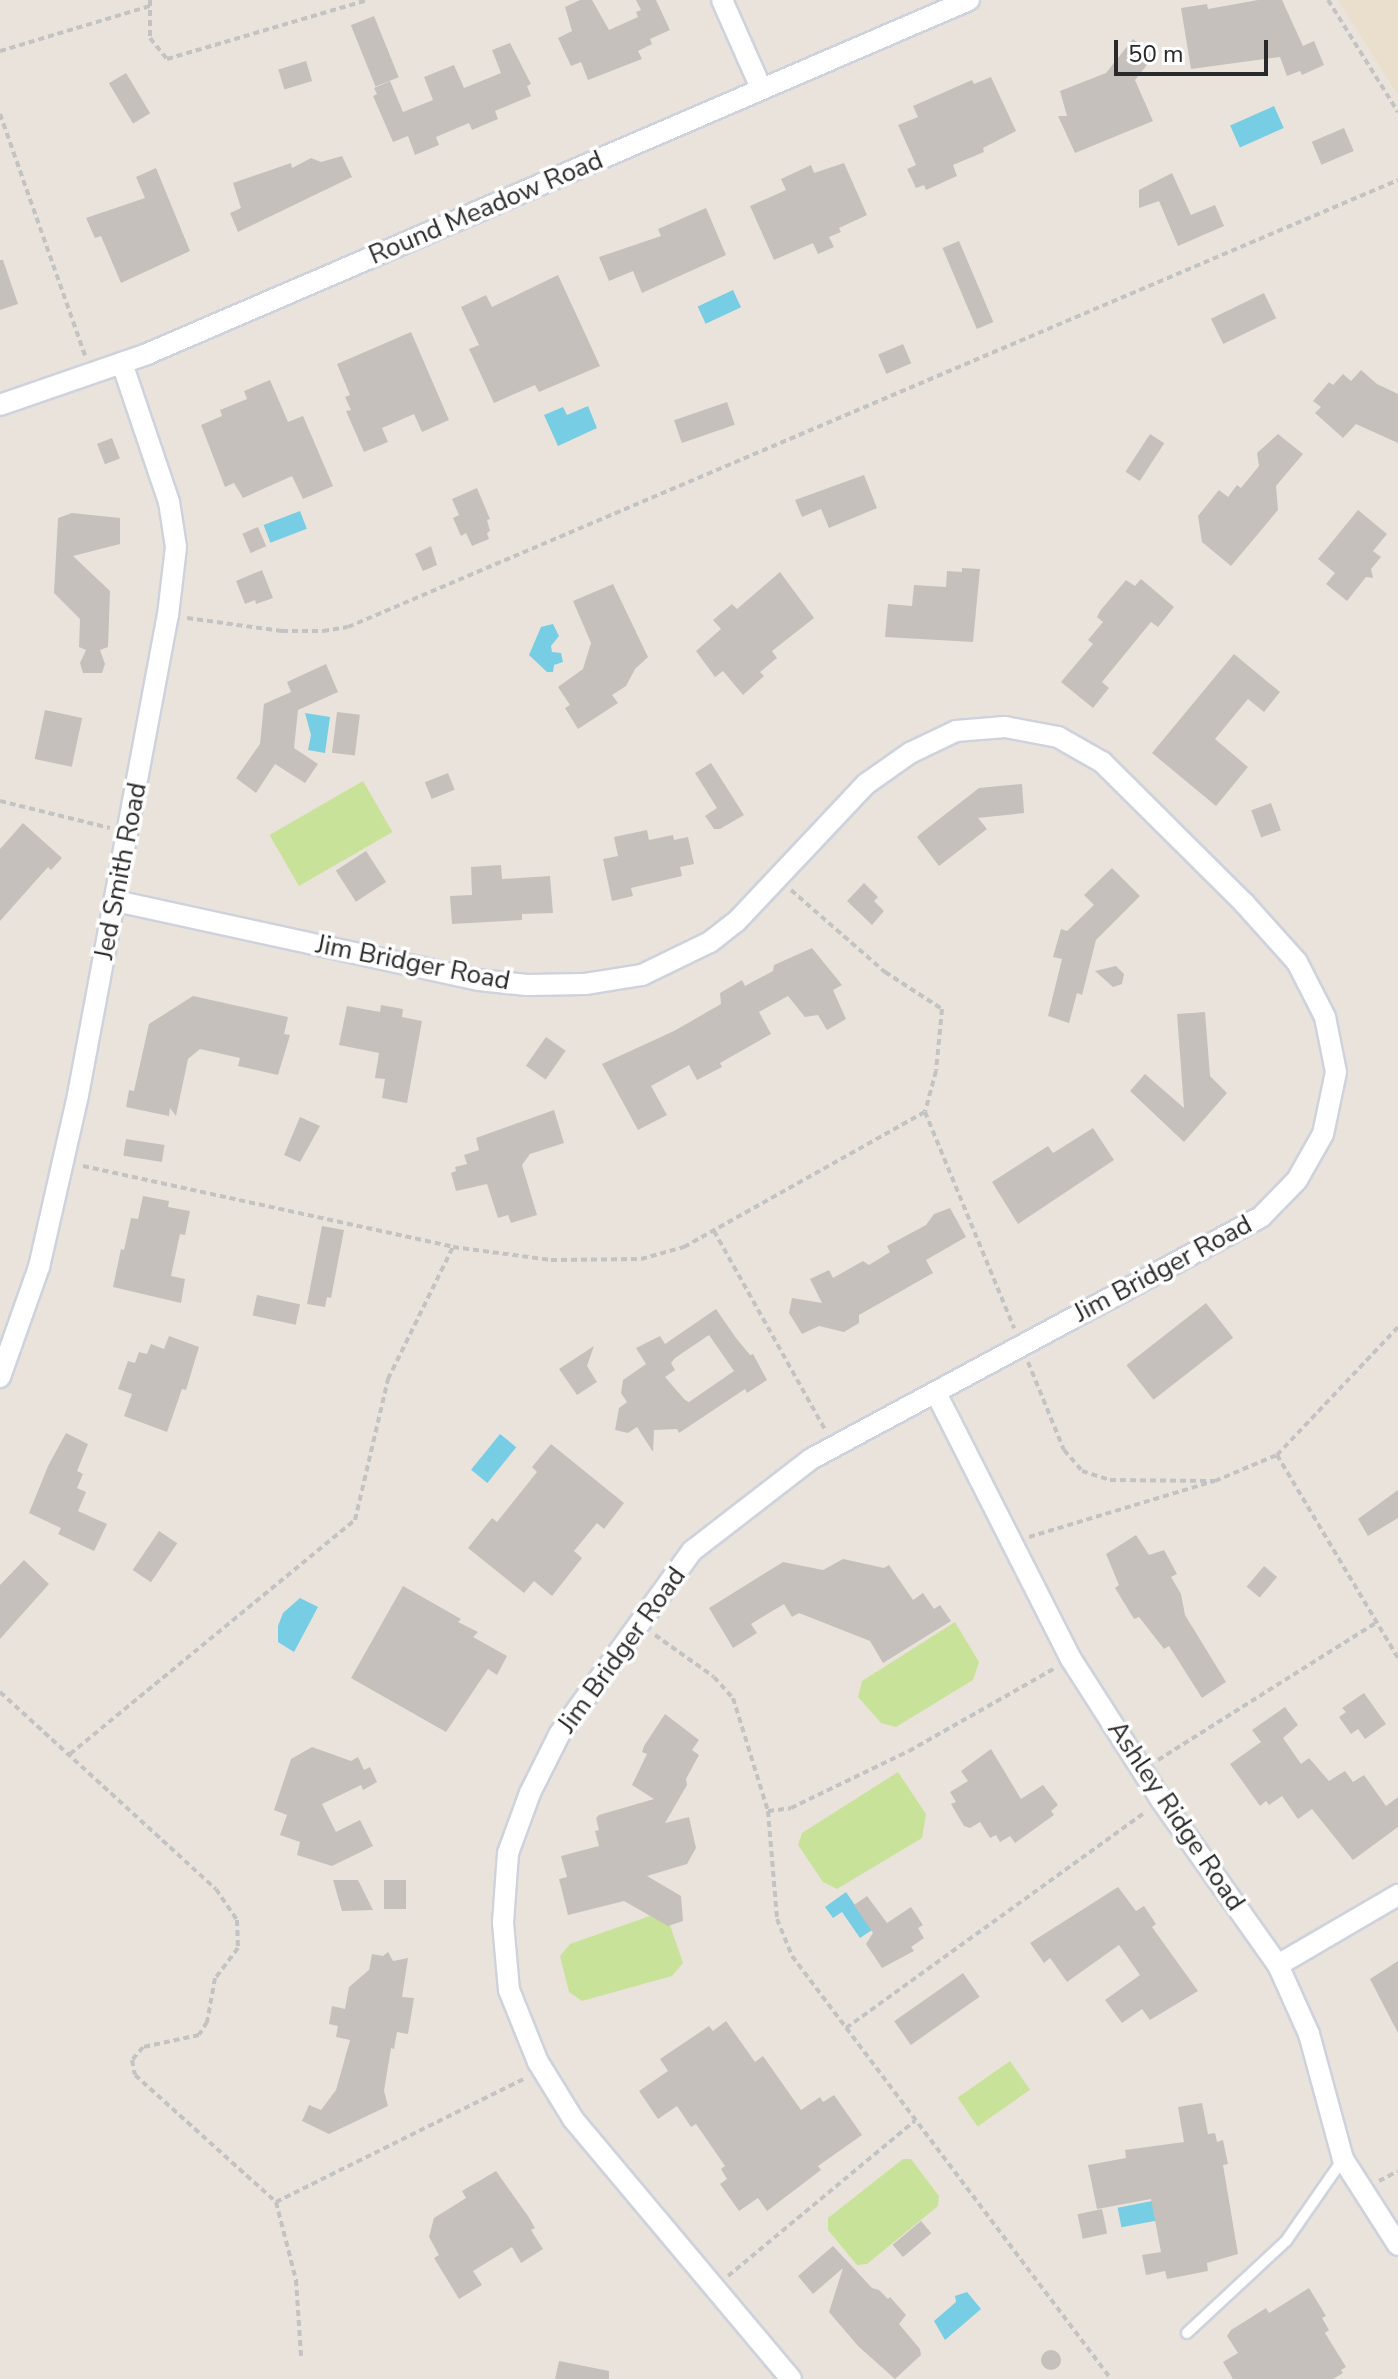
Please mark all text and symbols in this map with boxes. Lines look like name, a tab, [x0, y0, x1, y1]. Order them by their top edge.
scale bar	[1118, 24, 1272, 74]
text: 50 m	[1128, 38, 1184, 70]
street label: Round Meadow Road	[364, 145, 608, 271]
street label: Jed Smith Road	[89, 780, 153, 962]
street label: Jim Bridger Road	[313, 929, 513, 997]
street label: Jim Bridger Road	[1069, 1209, 1257, 1329]
street label: Jim Bridger Road	[551, 1561, 693, 1739]
street label: Ashley Ridge Road	[1101, 1715, 1251, 1917]

